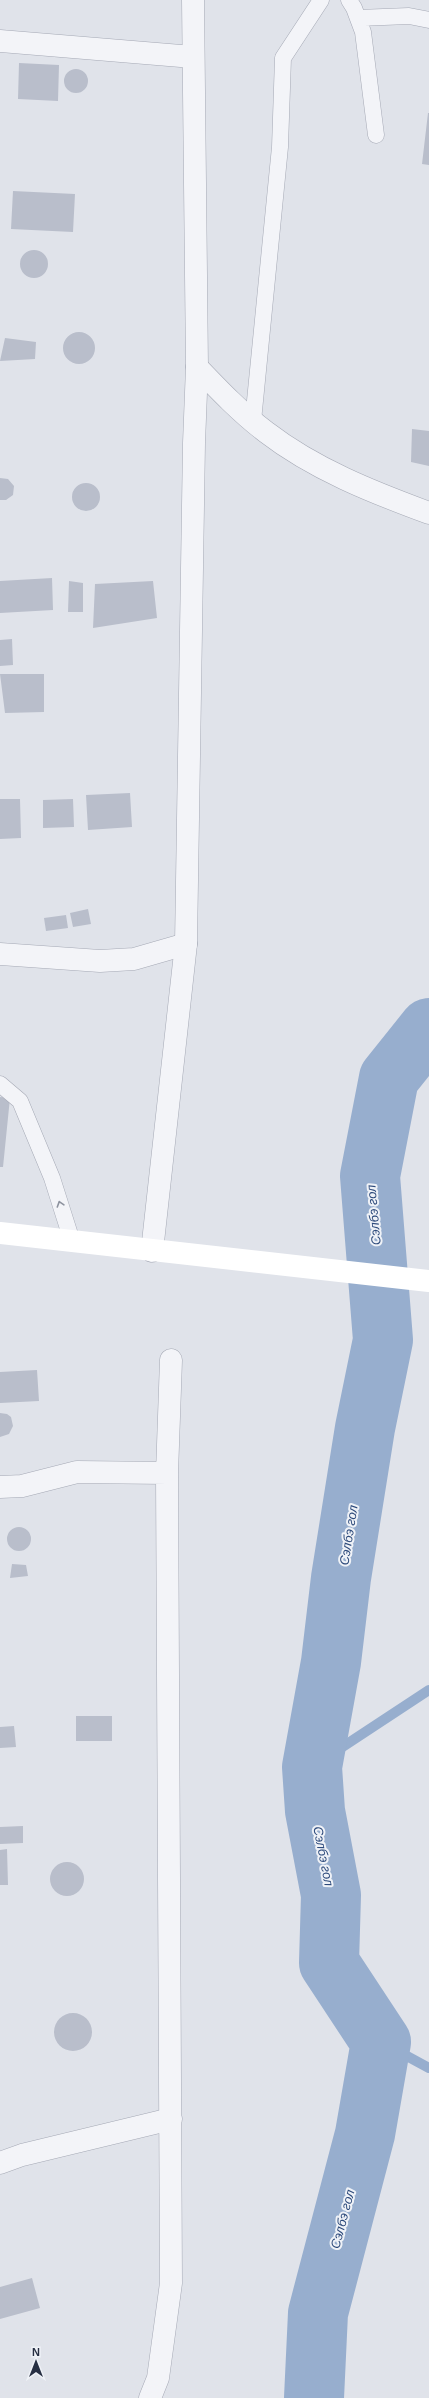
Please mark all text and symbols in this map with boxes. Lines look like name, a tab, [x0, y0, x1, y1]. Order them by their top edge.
water label: Сэлбэ гол	[363, 1183, 384, 1246]
one-way arrow	[57, 1201, 65, 1208]
water label: Сэлбэ гол	[336, 1503, 361, 1566]
water label: Сэлбэ гол	[310, 1825, 337, 1888]
water label: Сэлбэ гол	[327, 2187, 358, 2250]
north arrow	[16, 2342, 56, 2382]
text: N	[32, 2346, 40, 2358]

